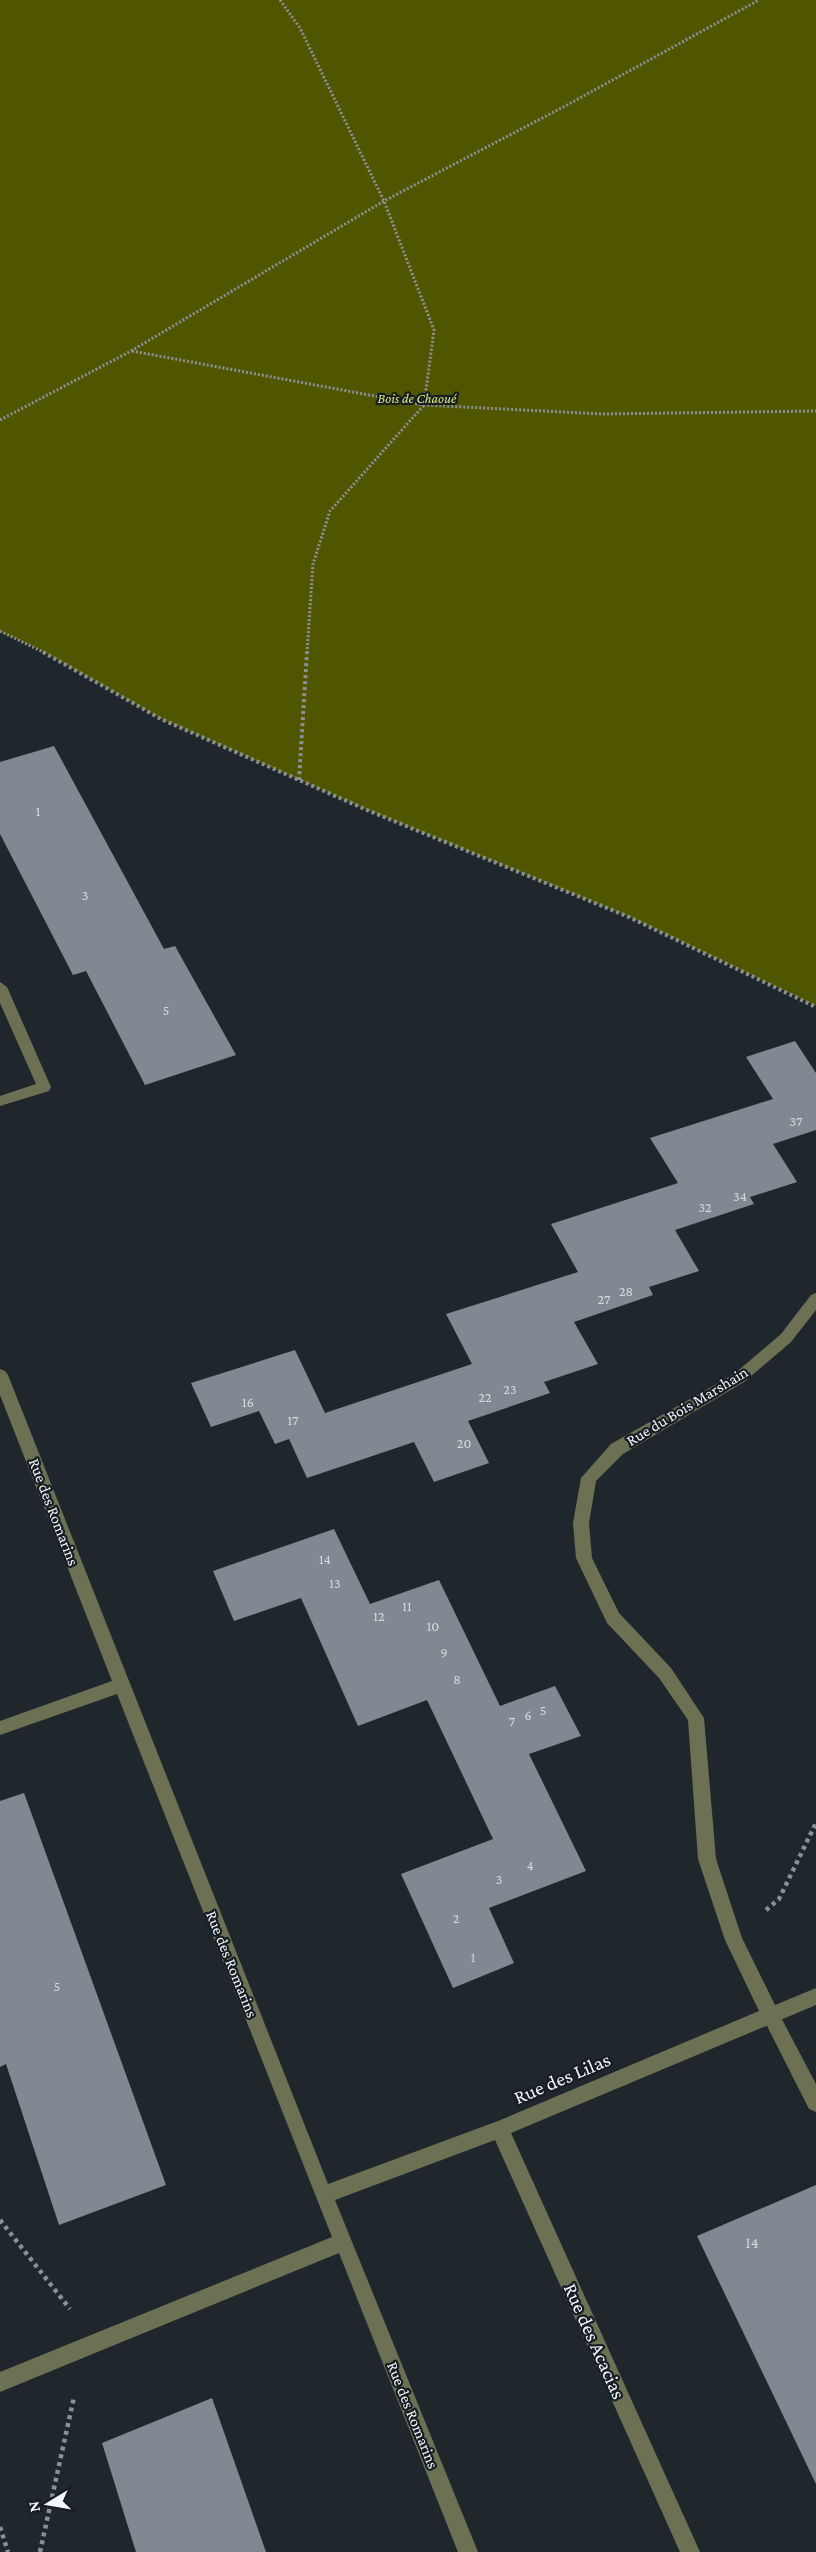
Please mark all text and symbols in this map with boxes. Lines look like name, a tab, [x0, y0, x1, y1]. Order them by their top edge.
park label: Bois de Chaoué	[378, 390, 457, 406]
house number: 1	[36, 803, 41, 819]
house number: 3	[82, 887, 88, 903]
house number: 5	[163, 1002, 169, 1018]
house number: 37	[790, 1113, 803, 1129]
house number: 34	[733, 1188, 747, 1204]
house number: 32	[698, 1199, 712, 1215]
house number: 28	[619, 1283, 633, 1299]
house number: 27	[598, 1291, 611, 1307]
street label: Rue du Bois Marshain	[623, 1363, 751, 1449]
house number: 23	[503, 1381, 517, 1397]
house number: 22	[478, 1389, 492, 1405]
house number: 16	[242, 1394, 254, 1410]
house number: 17	[287, 1412, 299, 1428]
house number: 20	[457, 1435, 471, 1451]
street label: Rue des Romarins	[26, 1456, 82, 1568]
house number: 14	[319, 1551, 331, 1567]
house number: 13	[329, 1575, 341, 1591]
house number: 11	[402, 1598, 412, 1614]
house number: 12	[373, 1608, 385, 1624]
house number: 10	[427, 1618, 439, 1634]
house number: 9	[440, 1644, 448, 1660]
house number: 8	[453, 1671, 461, 1687]
house number: 5	[540, 1702, 546, 1718]
house number: 6	[524, 1707, 532, 1723]
house number: 7	[509, 1713, 516, 1729]
house number: 4	[526, 1857, 534, 1873]
house number: 3	[496, 1871, 502, 1887]
street label: Rue des Romarins	[203, 1908, 261, 2020]
house number: 2	[453, 1910, 460, 1926]
house number: 1	[471, 1949, 476, 1965]
house number: 5	[54, 1978, 60, 1994]
street label: Rue des Lilas	[511, 2048, 614, 2108]
house number: 14	[745, 2234, 759, 2251]
street label: Rue des Acacias	[560, 2280, 630, 2402]
street label: Rue des Romarins	[384, 2359, 442, 2471]
north arrow	[18, 2474, 78, 2534]
text: N	[24, 2500, 43, 2514]

